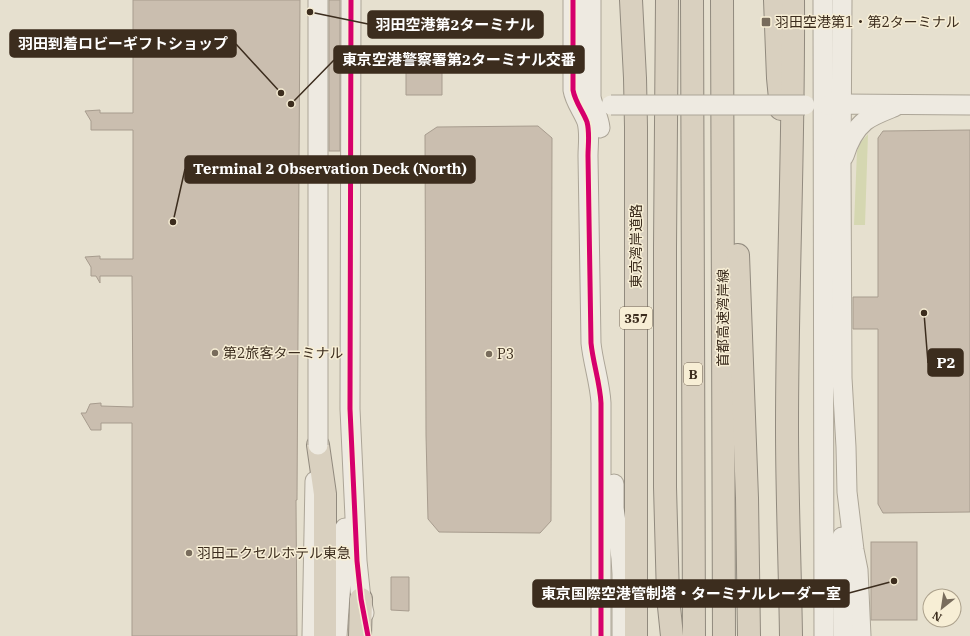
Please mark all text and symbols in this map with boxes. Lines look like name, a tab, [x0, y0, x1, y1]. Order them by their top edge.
callout: 羽田空港第2ターミナル	[368, 11, 543, 38]
place label: 羽田空港第1・第2ターミナル	[775, 13, 960, 31]
text: 羽田空港第2ターミナル	[375, 15, 535, 34]
marker: 羽田空港第1・第2ターミナル	[760, 16, 772, 28]
callout: 羽田到着ロビーギフトショップ	[10, 30, 236, 57]
text: 羽田到着ロビーギフトショップ	[18, 34, 228, 53]
callout: 東京空港警察署第2ターミナル交番	[334, 46, 584, 73]
text: 東京空港警察署第2ターミナル交番	[342, 50, 576, 69]
callout: Terminal 2 Observation Deck (North)	[185, 156, 475, 183]
text: Terminal 2 Observation Deck (North)	[193, 159, 467, 178]
street label: 東京湾岸道路	[627, 204, 645, 288]
street label: 首都高速湾岸線	[714, 269, 732, 367]
road number: 357	[620, 307, 652, 329]
place label: 第2旅客ターミナル	[223, 344, 343, 362]
place label: P3	[497, 345, 514, 363]
marker: 第2旅客ターミナル	[210, 348, 220, 358]
marker: P3	[484, 349, 494, 359]
callout: P2	[928, 349, 963, 376]
text: P2	[936, 353, 956, 372]
road number: B	[684, 363, 702, 385]
place label: 羽田エクセルホテル東急	[197, 544, 351, 562]
marker: 羽田エクセルホテル東急	[184, 548, 194, 558]
callout: 東京国際空港管制塔・ターミナルレーダー室	[533, 580, 849, 607]
text: 東京国際空港管制塔・ターミナルレーダー室	[541, 584, 841, 603]
north arrow	[922, 588, 962, 628]
text: N	[929, 608, 944, 625]

